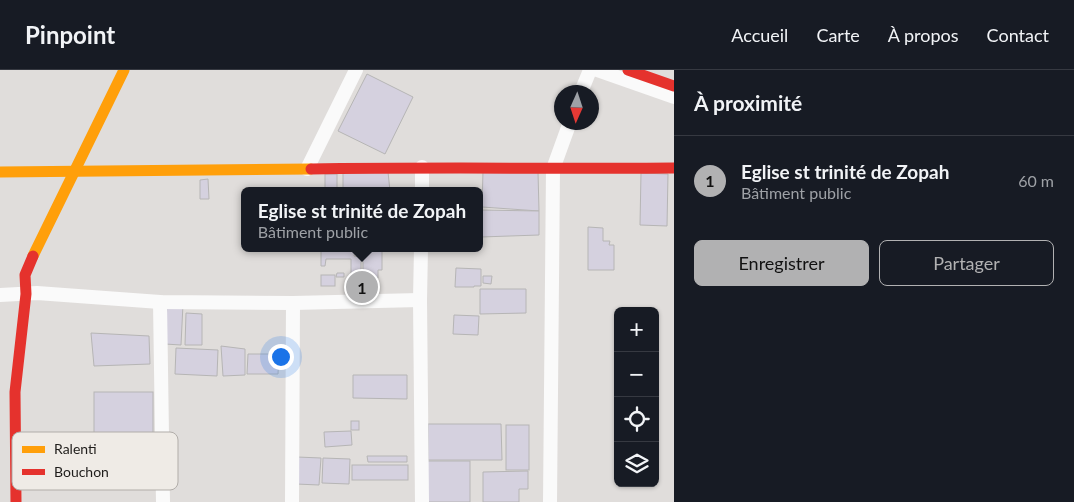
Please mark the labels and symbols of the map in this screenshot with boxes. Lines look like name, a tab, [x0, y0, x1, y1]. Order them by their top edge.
north arrow	[554, 85, 599, 130]
pin: 1	[346, 268, 378, 306]
your location	[268, 344, 294, 370]
legend	[12, 432, 178, 490]
text: Ralenti	[54, 440, 97, 457]
text: Bouchon	[54, 463, 109, 480]

